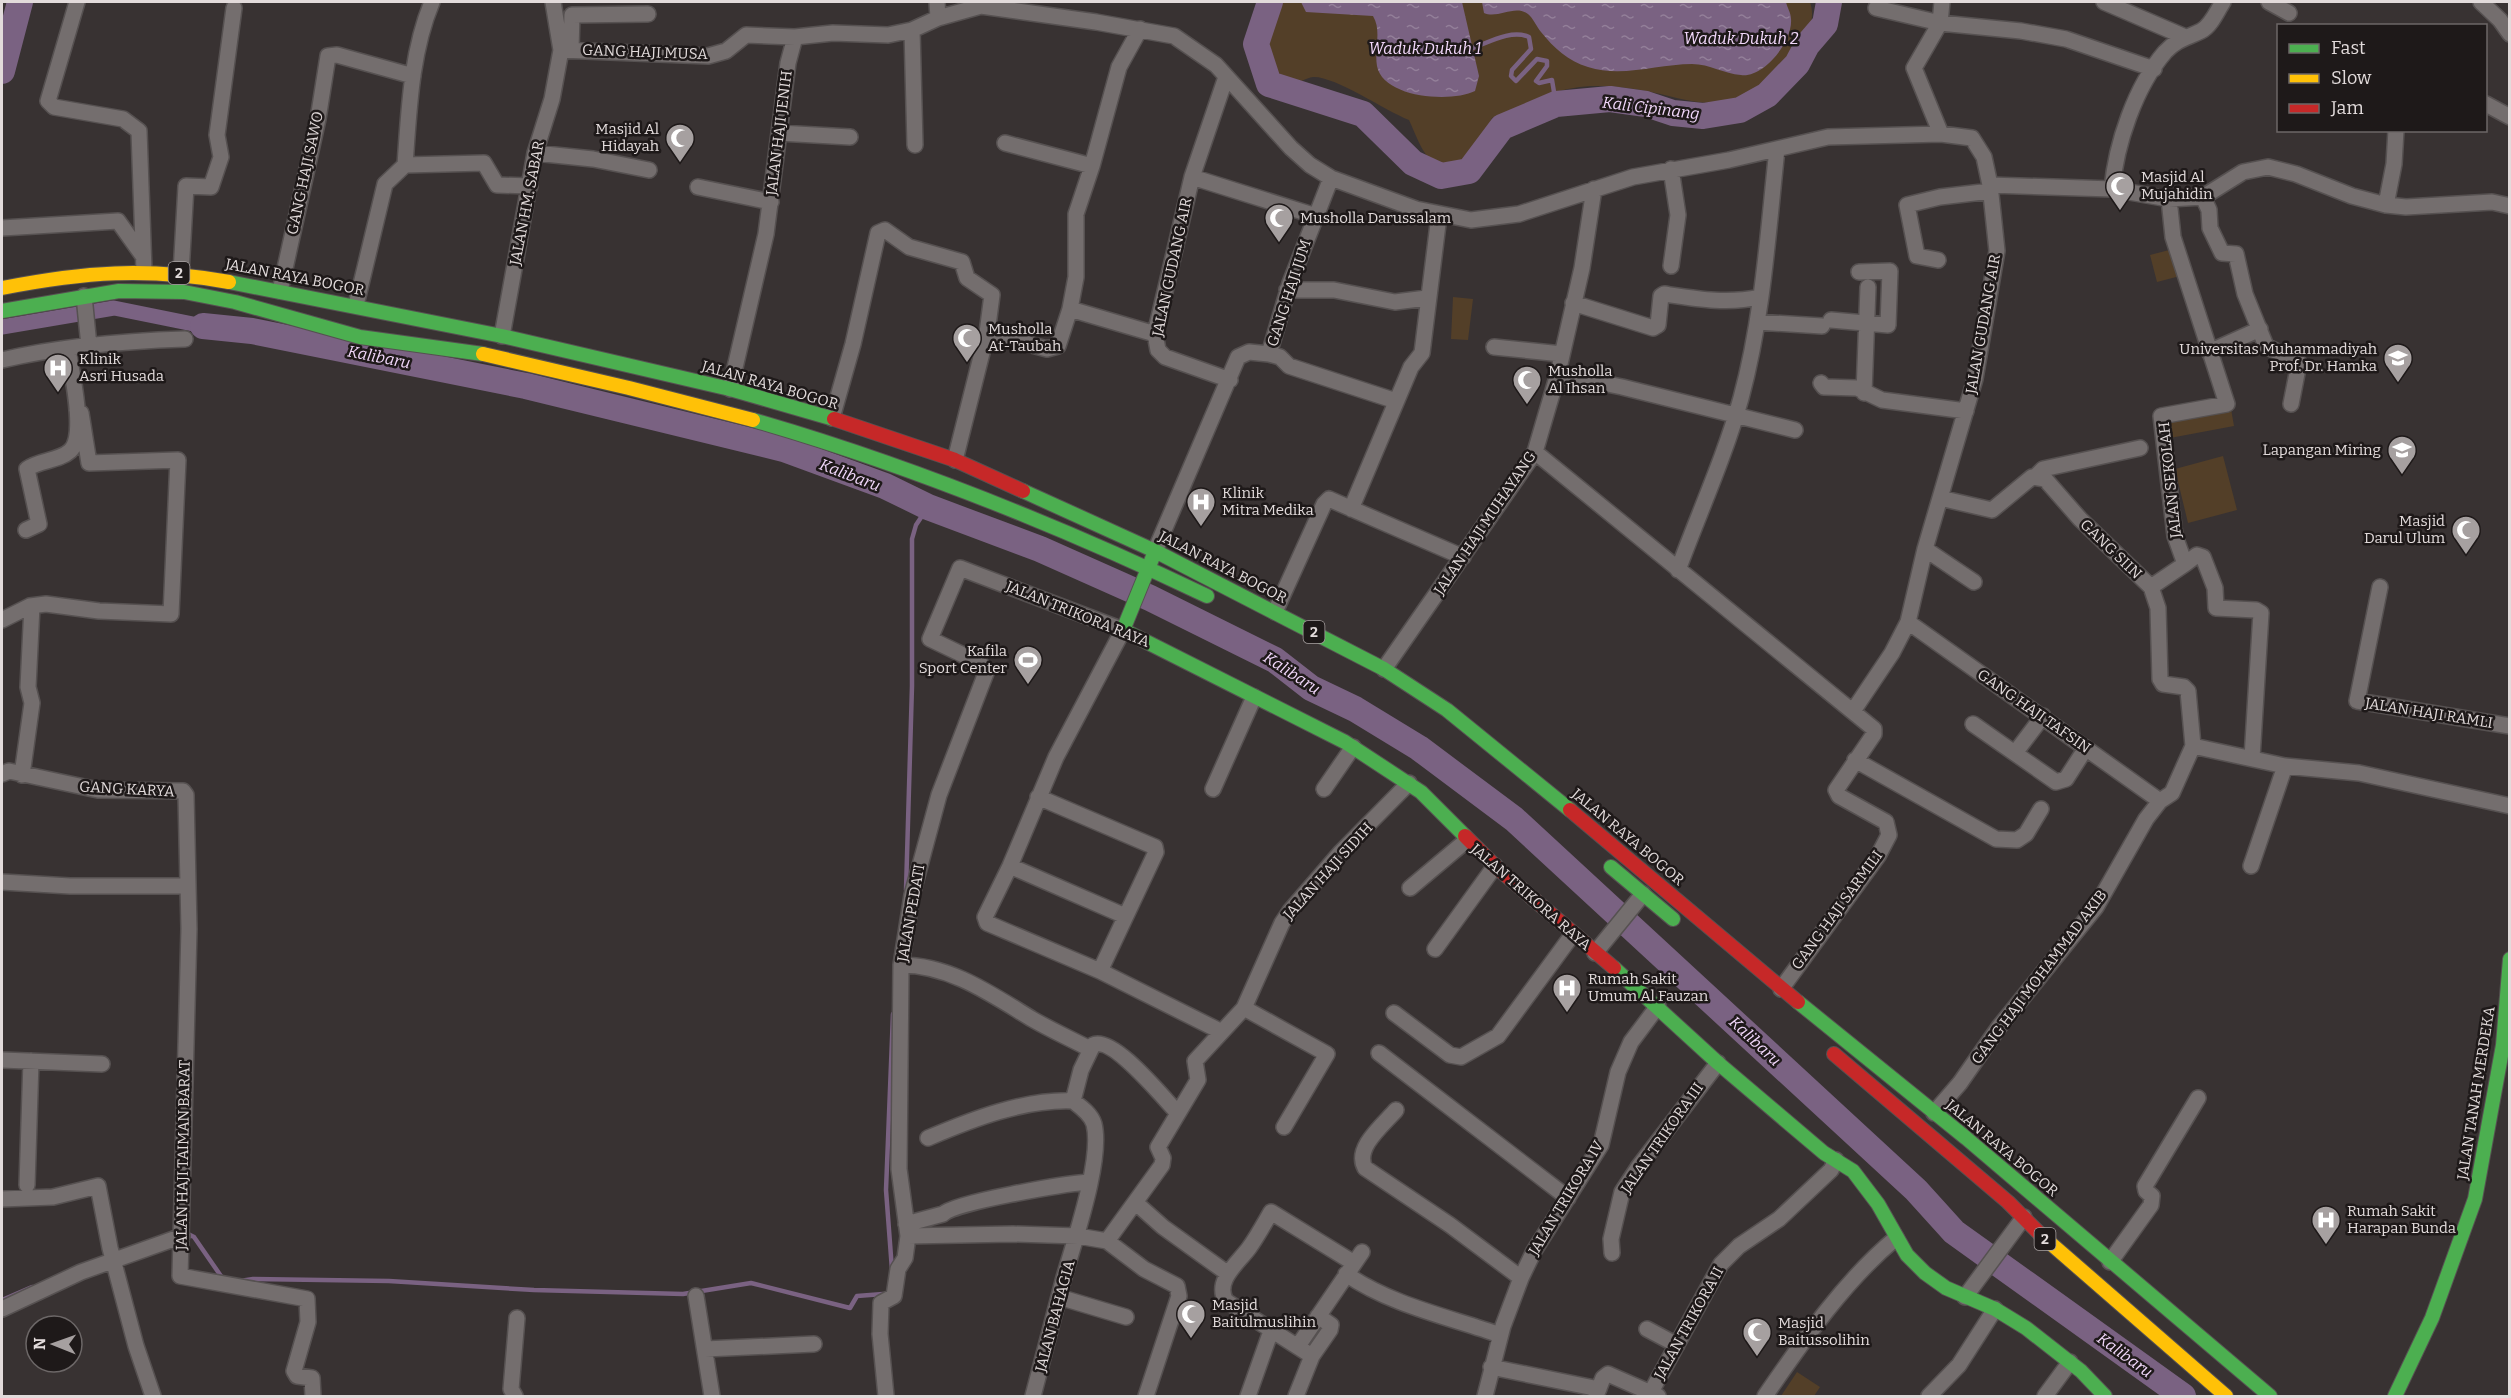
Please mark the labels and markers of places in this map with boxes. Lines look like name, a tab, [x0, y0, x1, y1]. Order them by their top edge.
place label: Masjid Al Hidayah	[595, 120, 660, 155]
mosque icon: Masjid Al Hidayah	[664, 122, 696, 164]
place label: Masjid Al Mujahidin	[2141, 168, 2213, 203]
mosque icon: Masjid Al Mujahidin	[2104, 170, 2136, 212]
mosque icon: Musholla Darussalam	[1263, 202, 1295, 244]
place label: Musholla Darussalam	[1300, 209, 1452, 227]
place label: Musholla At-Taubah	[988, 320, 1062, 355]
mosque icon: Musholla At-Taubah	[951, 322, 983, 364]
place label: Universitas Muhammadiyah Prof. Dr. Hamka	[2179, 340, 2378, 375]
school or university icon: Universitas Muhammadiyah Prof. Dr. Hamka	[2382, 342, 2414, 384]
place label: Klinik Asri Husada	[79, 350, 164, 385]
hospital icon: Klinik Asri Husada	[42, 352, 74, 394]
place label: Musholla Al Ihsan	[1548, 362, 1612, 397]
mosque icon: Musholla Al Ihsan	[1511, 364, 1543, 406]
school or university icon: Lapangan Miring	[2386, 434, 2418, 476]
place label: Lapangan Miring	[2263, 441, 2381, 459]
place label: Klinik Mitra Medika	[1222, 484, 1314, 519]
hospital icon: Klinik Mitra Medika	[1185, 486, 1217, 528]
place label: Masjid Darul Ulum	[2364, 512, 2446, 547]
mosque icon: Masjid Darul Ulum	[2450, 514, 2482, 556]
place label: Kafila Sport Center	[919, 642, 1007, 677]
sports icon: Kafila Sport Center	[1012, 644, 1044, 686]
place label: Rumah Sakit Umum Al Fauzan	[1588, 970, 1709, 1005]
hospital icon: Rumah Sakit Umum Al Fauzan	[1551, 972, 1583, 1014]
place label: Rumah Sakit Harapan Bunda	[2347, 1202, 2456, 1237]
hospital icon: Rumah Sakit Harapan Bunda	[2310, 1204, 2342, 1246]
place label: Masjid Baitulmuslihin	[1212, 1296, 1316, 1331]
mosque icon: Masjid Baitulmuslihin	[1175, 1298, 1207, 1340]
place label: Masjid Baitussolihin	[1778, 1314, 1870, 1349]
mosque icon: Masjid Baitussolihin	[1741, 1316, 1773, 1358]

